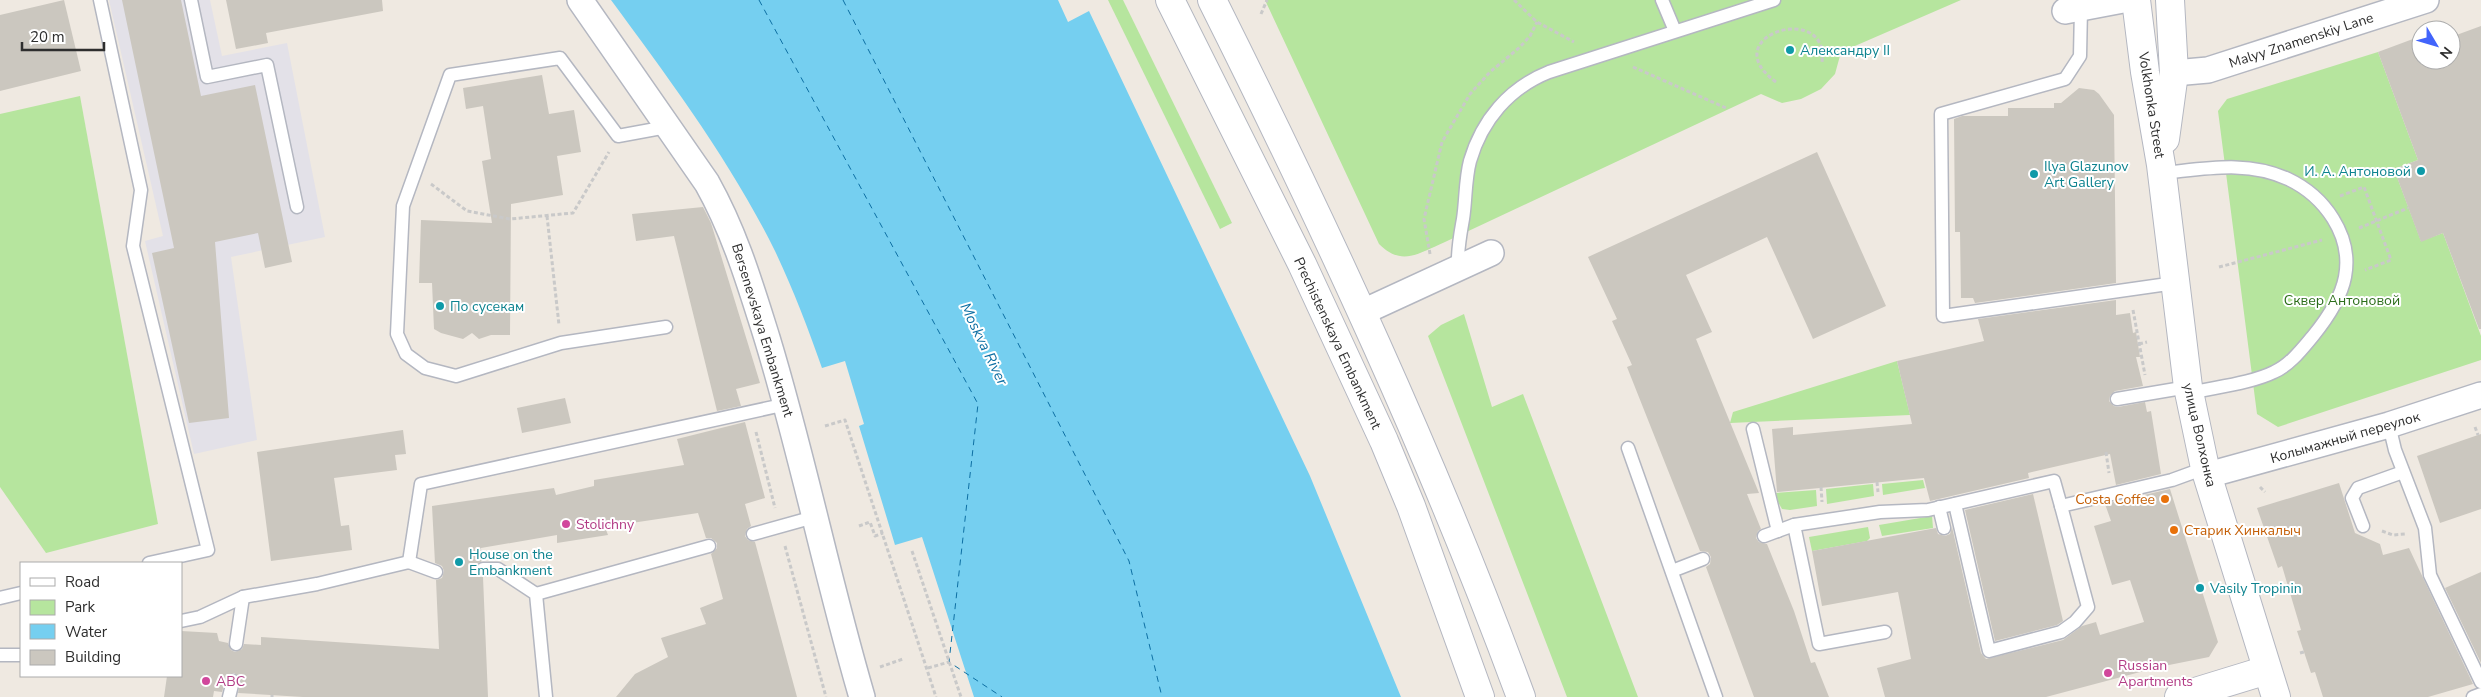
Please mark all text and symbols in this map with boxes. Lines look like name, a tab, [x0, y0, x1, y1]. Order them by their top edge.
street label: Malyy Znamenskiy Lane	[2226, 8, 2376, 73]
scale bar	[22, 20, 105, 52]
north arrow	[2411, 20, 2461, 70]
text: 20 m	[30, 27, 65, 47]
place label: Александру II	[1800, 41, 1890, 60]
text: N	[2435, 43, 2457, 63]
marker: Александру II	[1784, 44, 1796, 56]
street label: Volkhonka Street	[2134, 49, 2169, 160]
place label: Ilya Glazunov Art Gallery	[2044, 157, 2129, 192]
place label: И. А. Антоновой	[2304, 162, 2411, 181]
marker: И. А. Антоновой	[2415, 165, 2427, 177]
marker: Ilya Glazunov Art Gallery	[2028, 168, 2040, 180]
street label: Bersenevskaya Embankment	[727, 241, 798, 419]
street label: Prechistenskaya Embankment	[1289, 254, 1386, 432]
park label: Сквер Антоновой	[2284, 291, 2400, 310]
place label: По сусекам	[450, 297, 524, 316]
water label: Moskva River	[955, 299, 1013, 389]
marker: По сусекам	[434, 300, 446, 312]
street label: улица Волхонка	[2178, 381, 2221, 489]
street label: Колымажный переулок	[2268, 407, 2423, 468]
place label: Costa Coffee	[2075, 490, 2155, 509]
marker: Costa Coffee	[2159, 493, 2171, 505]
place label: Stolichny	[576, 515, 635, 534]
marker: Stolichny	[560, 518, 572, 530]
place label: Старик Хинкалыч	[2184, 521, 2301, 540]
marker: Старик Хинкалыч	[2168, 524, 2180, 536]
place label: House on the Embankment	[469, 545, 553, 580]
marker: House on the Embankment	[453, 556, 465, 568]
legend	[20, 562, 182, 677]
text: Road	[65, 572, 100, 592]
place label: Vasily Tropinin	[2209, 579, 2302, 598]
marker: Vasily Tropinin	[2194, 582, 2206, 594]
text: Park	[65, 597, 95, 617]
text: Water	[65, 622, 108, 642]
text: Building	[65, 647, 121, 667]
place label: Russian Apartments	[2118, 656, 2193, 691]
marker: Russian Apartments	[2102, 667, 2114, 679]
place label: ABC	[216, 672, 245, 691]
marker: ABC	[200, 675, 212, 687]

